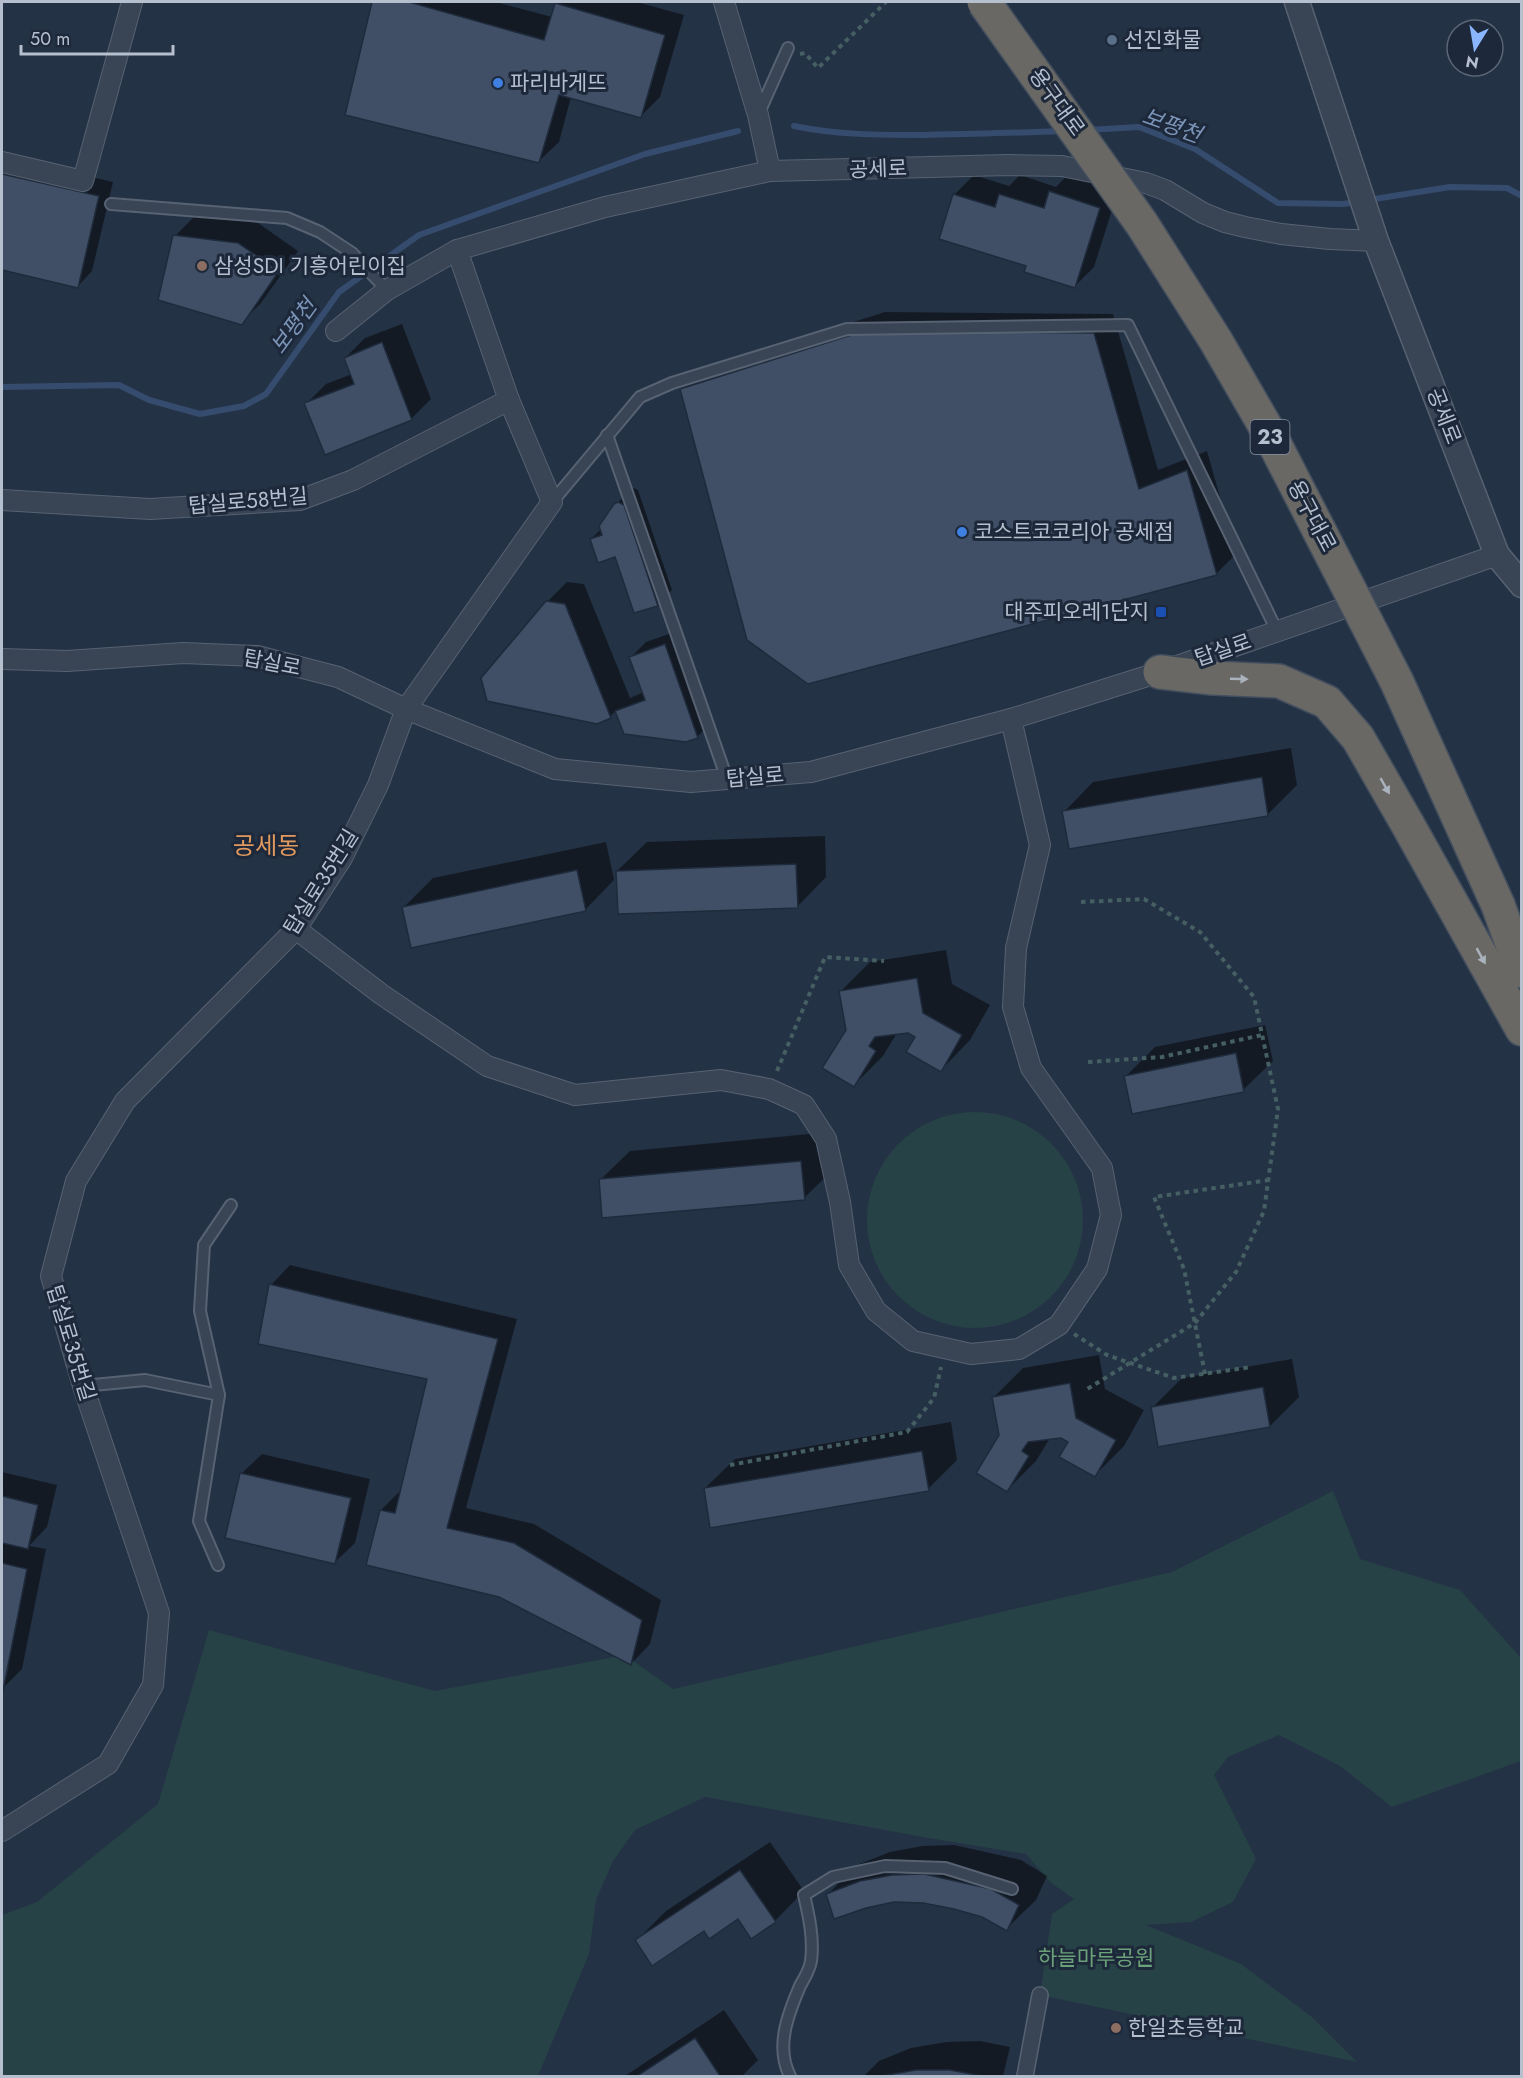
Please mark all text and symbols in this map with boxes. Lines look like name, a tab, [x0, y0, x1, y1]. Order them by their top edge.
scale bar	[21, 18, 172, 56]
north arrow	[1445, 18, 1505, 78]
place label: 선진화물	[1124, 25, 1201, 55]
text: 50 m	[30, 26, 70, 52]
marker: 선진화물	[1105, 33, 1119, 47]
text: N	[1464, 50, 1481, 75]
street label: 용구대로	[1022, 62, 1092, 142]
place label: 파리바게뜨	[510, 68, 607, 98]
marker: 파리바게뜨	[491, 76, 505, 90]
water label: 보평천	[1138, 100, 1209, 151]
street label: 공세로	[849, 153, 907, 185]
place label: 삼성SDI 기흥어린이집	[214, 251, 406, 281]
marker: 삼성SDI 기흥어린이집	[195, 259, 209, 273]
water label: 보평천	[262, 290, 325, 360]
street label: 공세로	[1420, 384, 1468, 448]
road number: 23	[1250, 420, 1290, 454]
street label: 용구대로	[1281, 475, 1343, 557]
street label: 탑실로58번길	[187, 481, 309, 521]
place label: 코스트코코리아 공세점	[974, 517, 1174, 547]
marker: 코스트코코리아 공세점	[955, 525, 969, 539]
place label: 대주피오레1단지	[1004, 597, 1149, 627]
marker: 대주피오레1단지	[1154, 605, 1168, 619]
street label: 탑실로	[1191, 626, 1255, 674]
street label: 탑실로	[241, 643, 303, 683]
one-way arrow	[1230, 675, 1249, 684]
street label: 탑실로	[725, 760, 785, 794]
one-way arrow	[1380, 778, 1390, 795]
street label: 탑실로35번길	[277, 823, 365, 941]
district label: 공세동	[233, 828, 299, 863]
one-way arrow	[1475, 948, 1486, 964]
street label: 탑실로35번길	[39, 1281, 103, 1405]
park label: 하늘마루공원	[1038, 1943, 1154, 1973]
place label: 한일초등학교	[1128, 2013, 1244, 2043]
marker: 한일초등학교	[1109, 2021, 1123, 2035]

